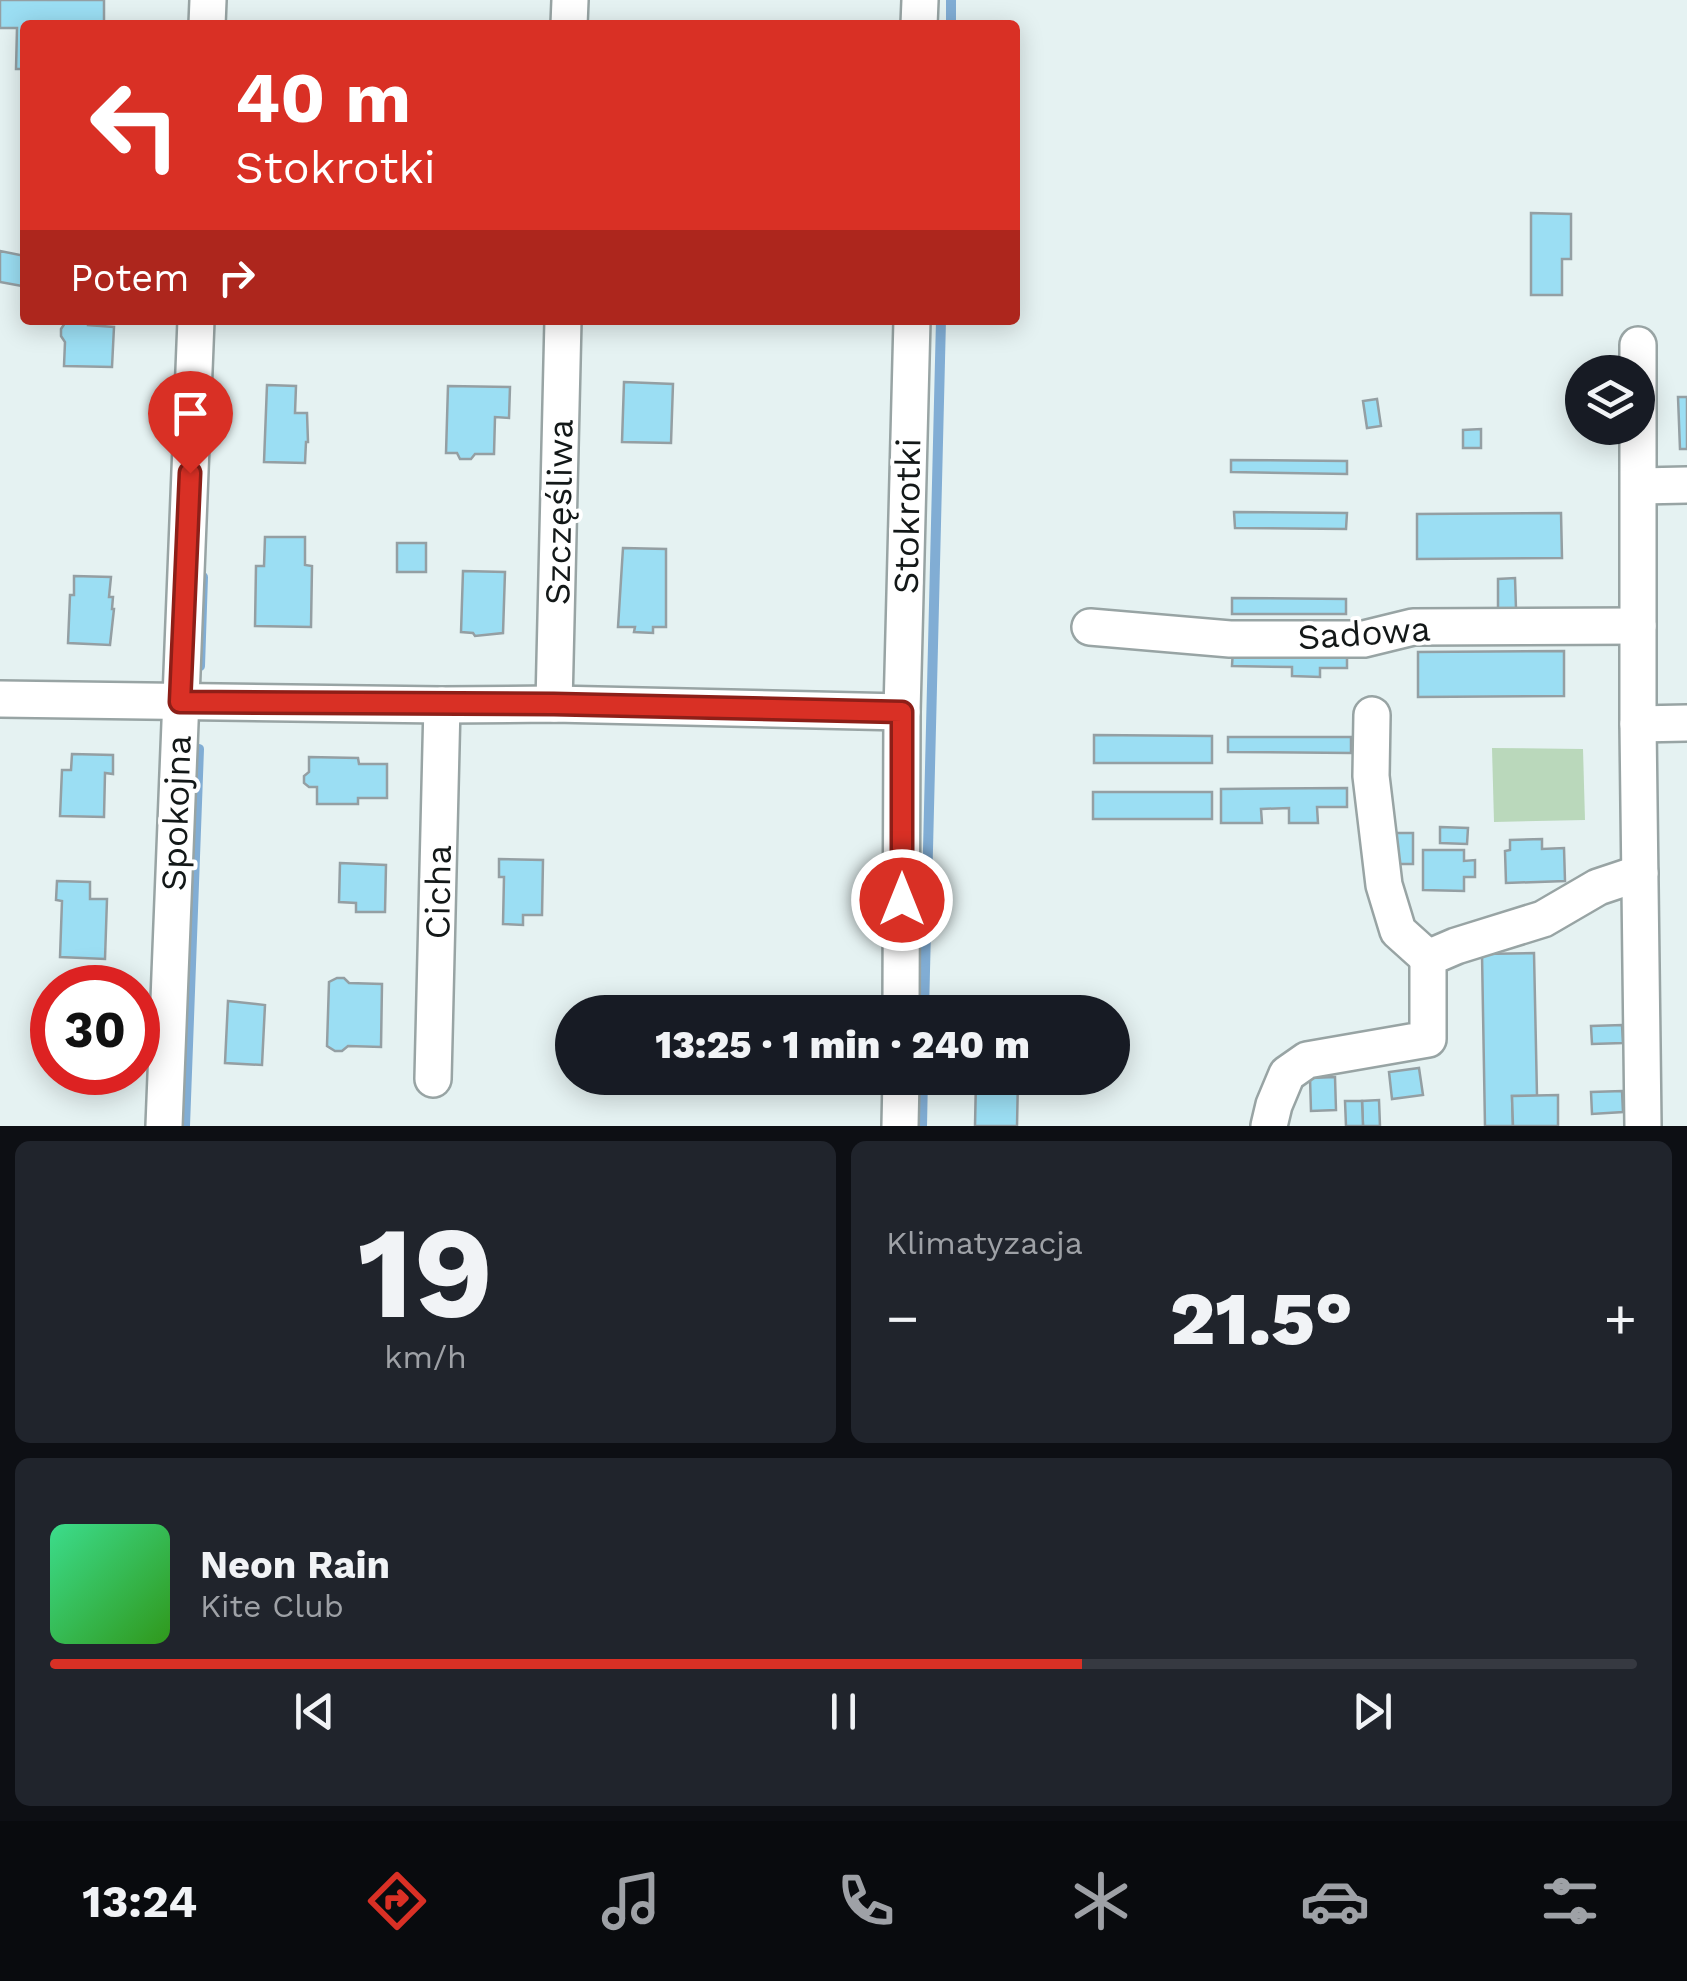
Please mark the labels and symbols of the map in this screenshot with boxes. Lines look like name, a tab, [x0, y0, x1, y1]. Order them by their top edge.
pin	[148, 371, 233, 474]
street label: Szczęśliwa	[536, 419, 582, 605]
street label: Stokrotki	[885, 438, 929, 594]
street label: Sadowa	[1296, 607, 1432, 659]
street label: Spokojna	[152, 734, 200, 892]
street label: Cicha	[416, 844, 460, 940]
position arrow	[850, 848, 954, 952]
speed limit sign: 30	[30, 965, 160, 1095]

